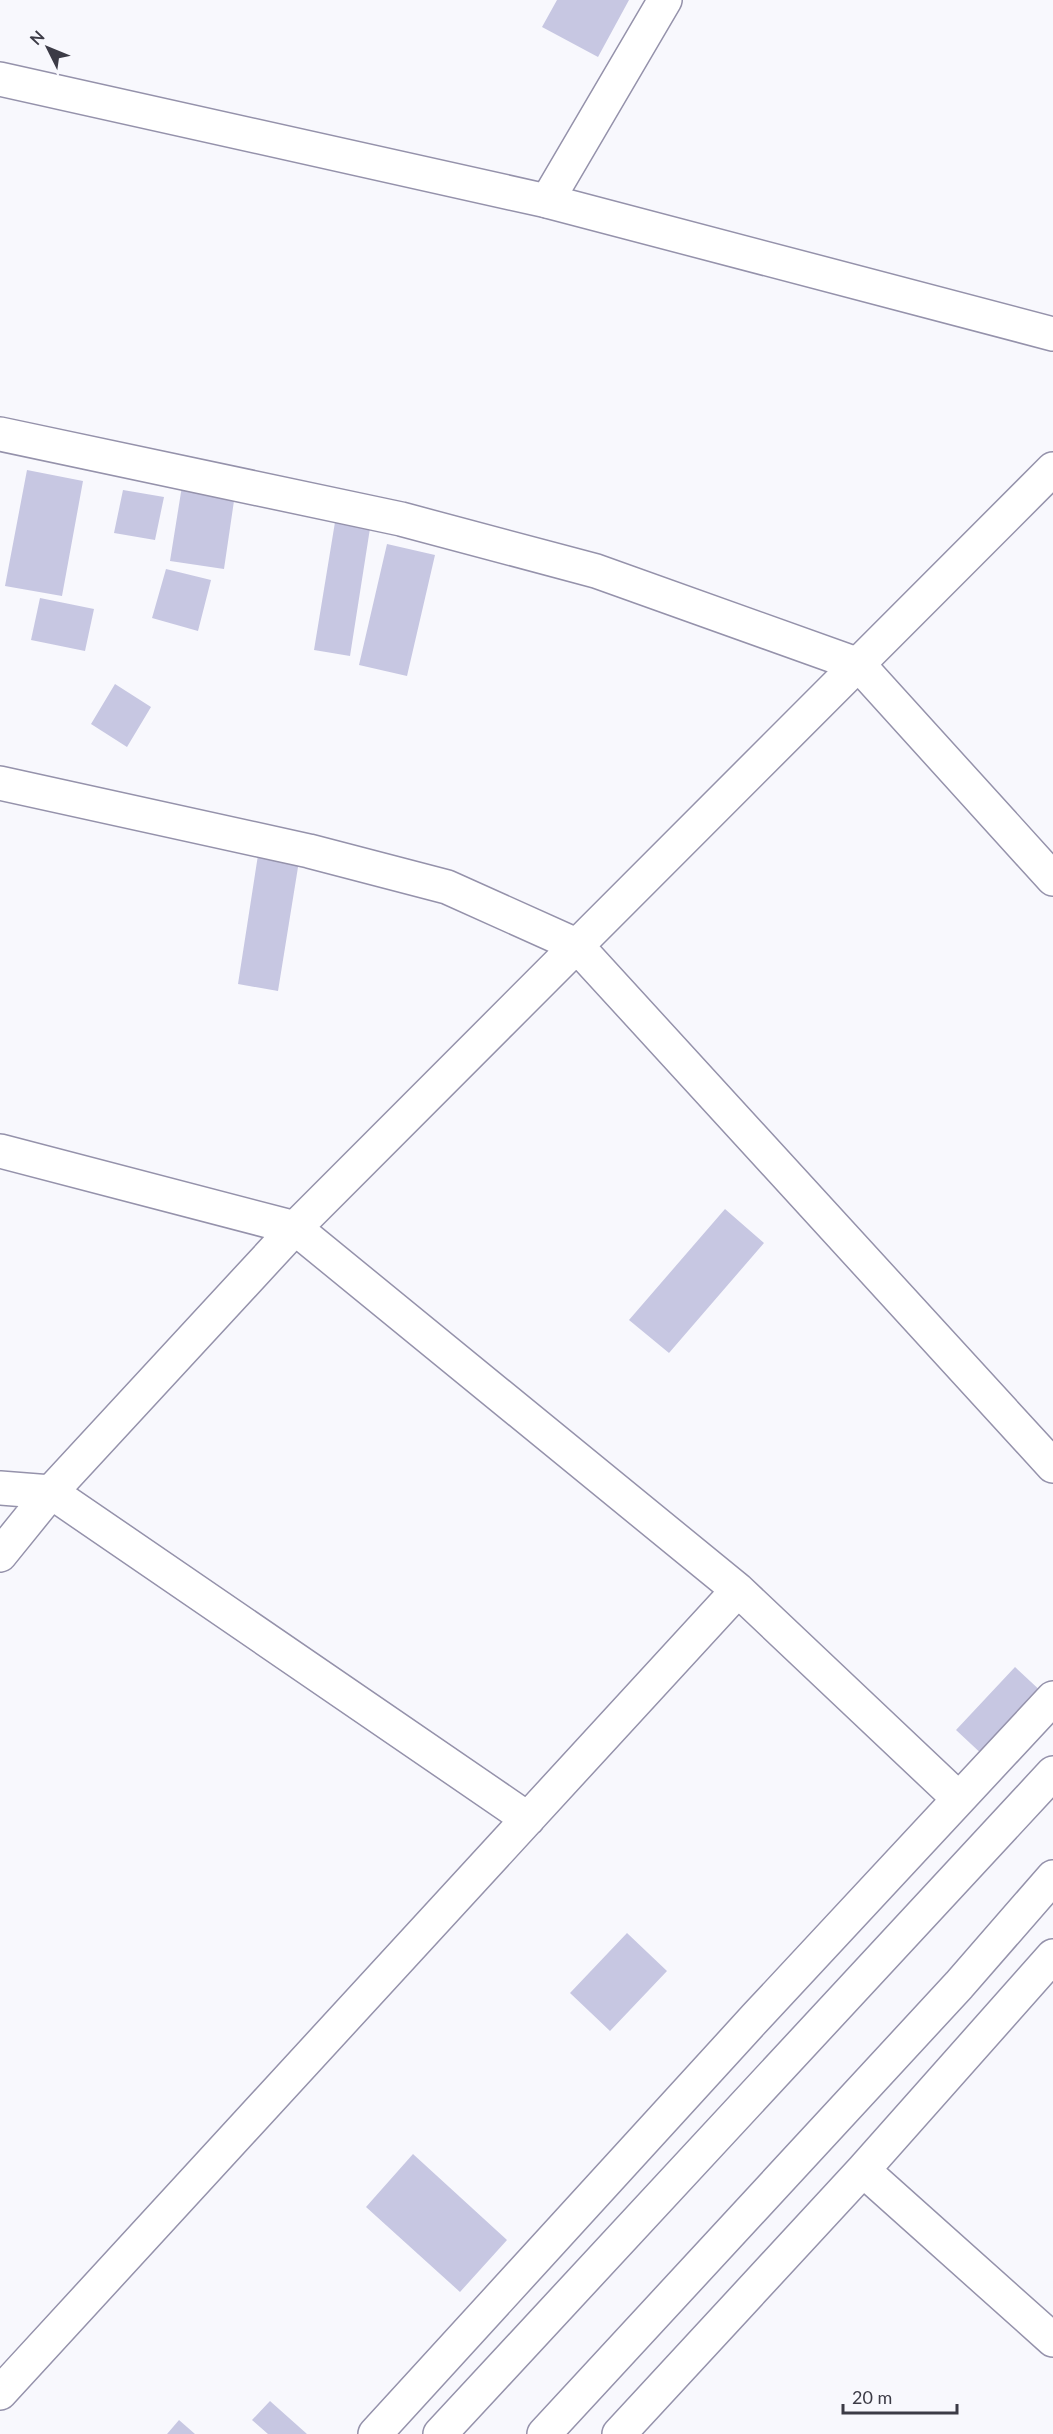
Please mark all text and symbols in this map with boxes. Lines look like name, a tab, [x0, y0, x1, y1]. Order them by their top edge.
north arrow	[18, 18, 78, 78]
text: N	[26, 26, 48, 48]
scale bar	[843, 2377, 957, 2415]
text: 20 m	[852, 2386, 892, 2408]

